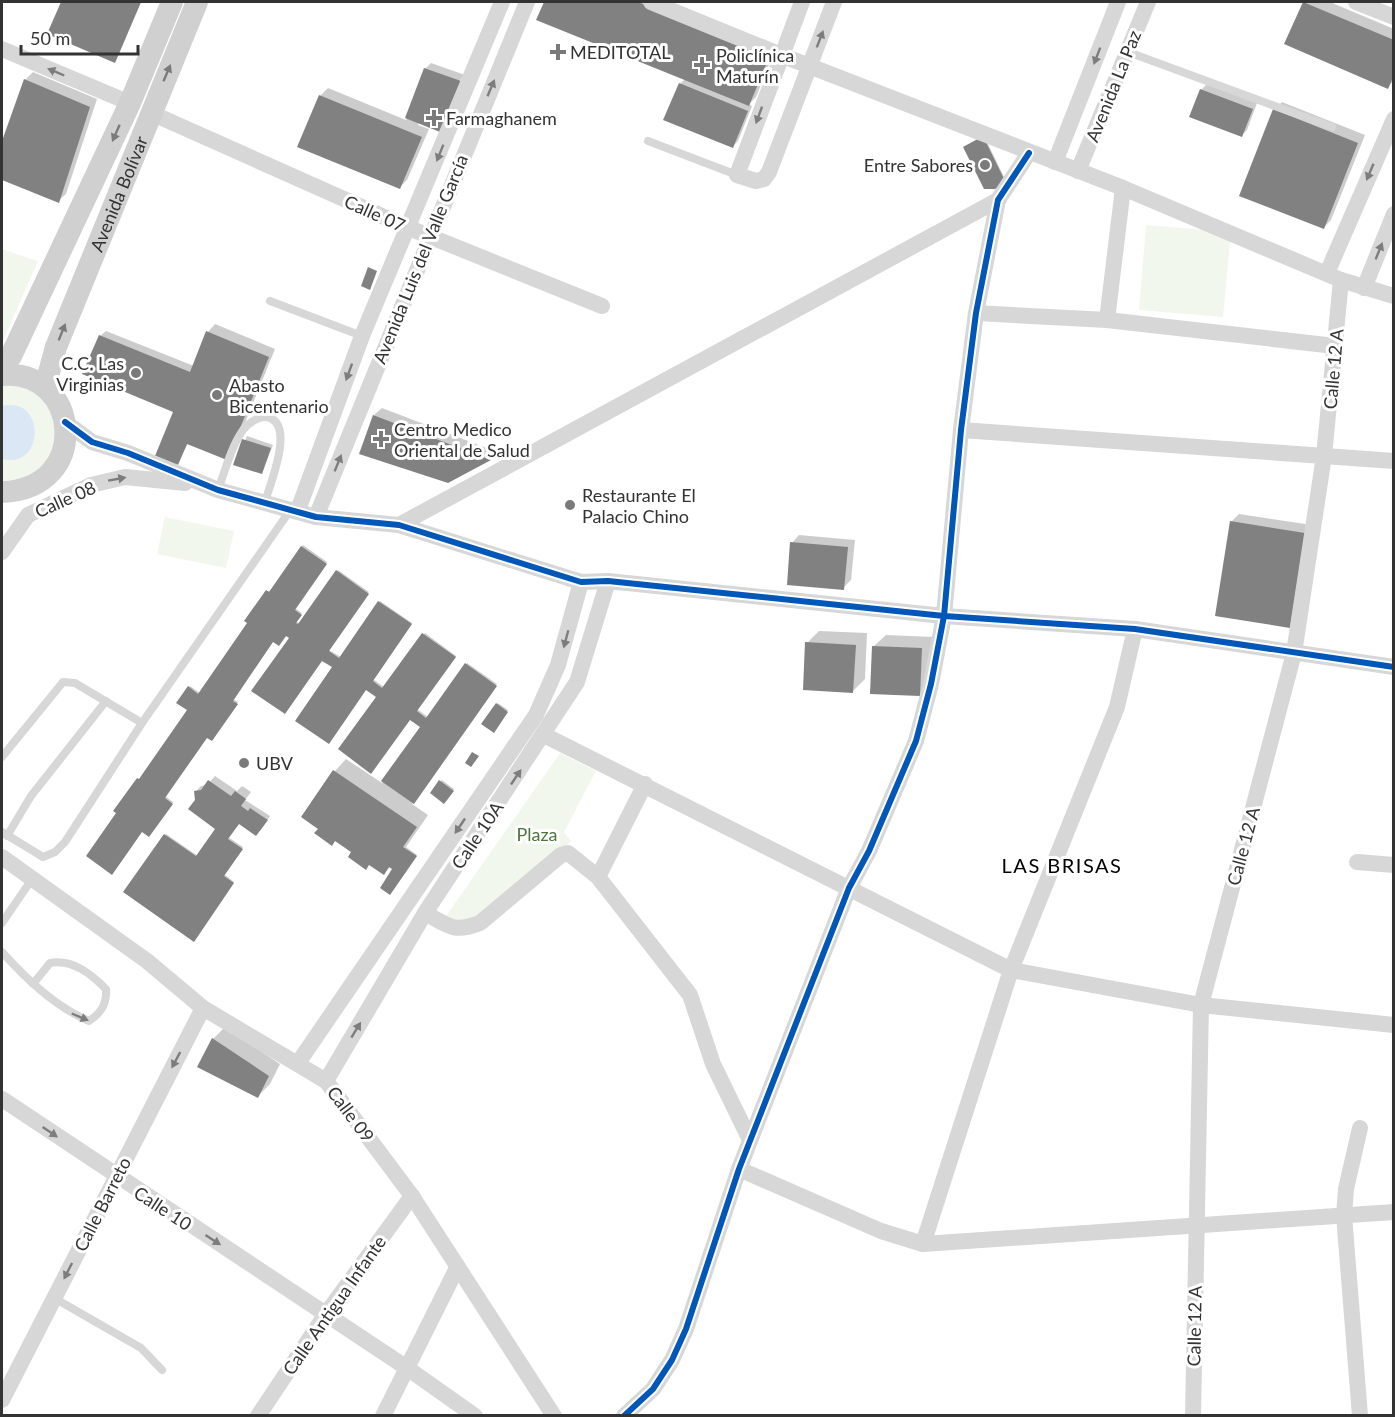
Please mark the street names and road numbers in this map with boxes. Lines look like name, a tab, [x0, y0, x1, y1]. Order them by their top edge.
street label: Avenida La Paz	[1081, 27, 1145, 145]
street label: Avenida Bolívar	[85, 132, 152, 255]
street label: Avenida Luis del Valle García	[368, 151, 472, 367]
street label: Calle 07	[341, 190, 409, 236]
street label: Calle 12 A	[1319, 327, 1348, 410]
street label: Calle 08	[31, 476, 99, 522]
street label: Calle 10A	[446, 796, 508, 873]
street label: Calle 12 A	[1222, 803, 1264, 888]
street label: Calle 09	[323, 1082, 379, 1146]
street label: Calle Barreto	[69, 1153, 135, 1255]
street label: Calle 10	[130, 1181, 196, 1235]
street label: Calle Antigua Infante	[278, 1231, 390, 1379]
street label: Calle 12 A	[1182, 1285, 1206, 1367]

